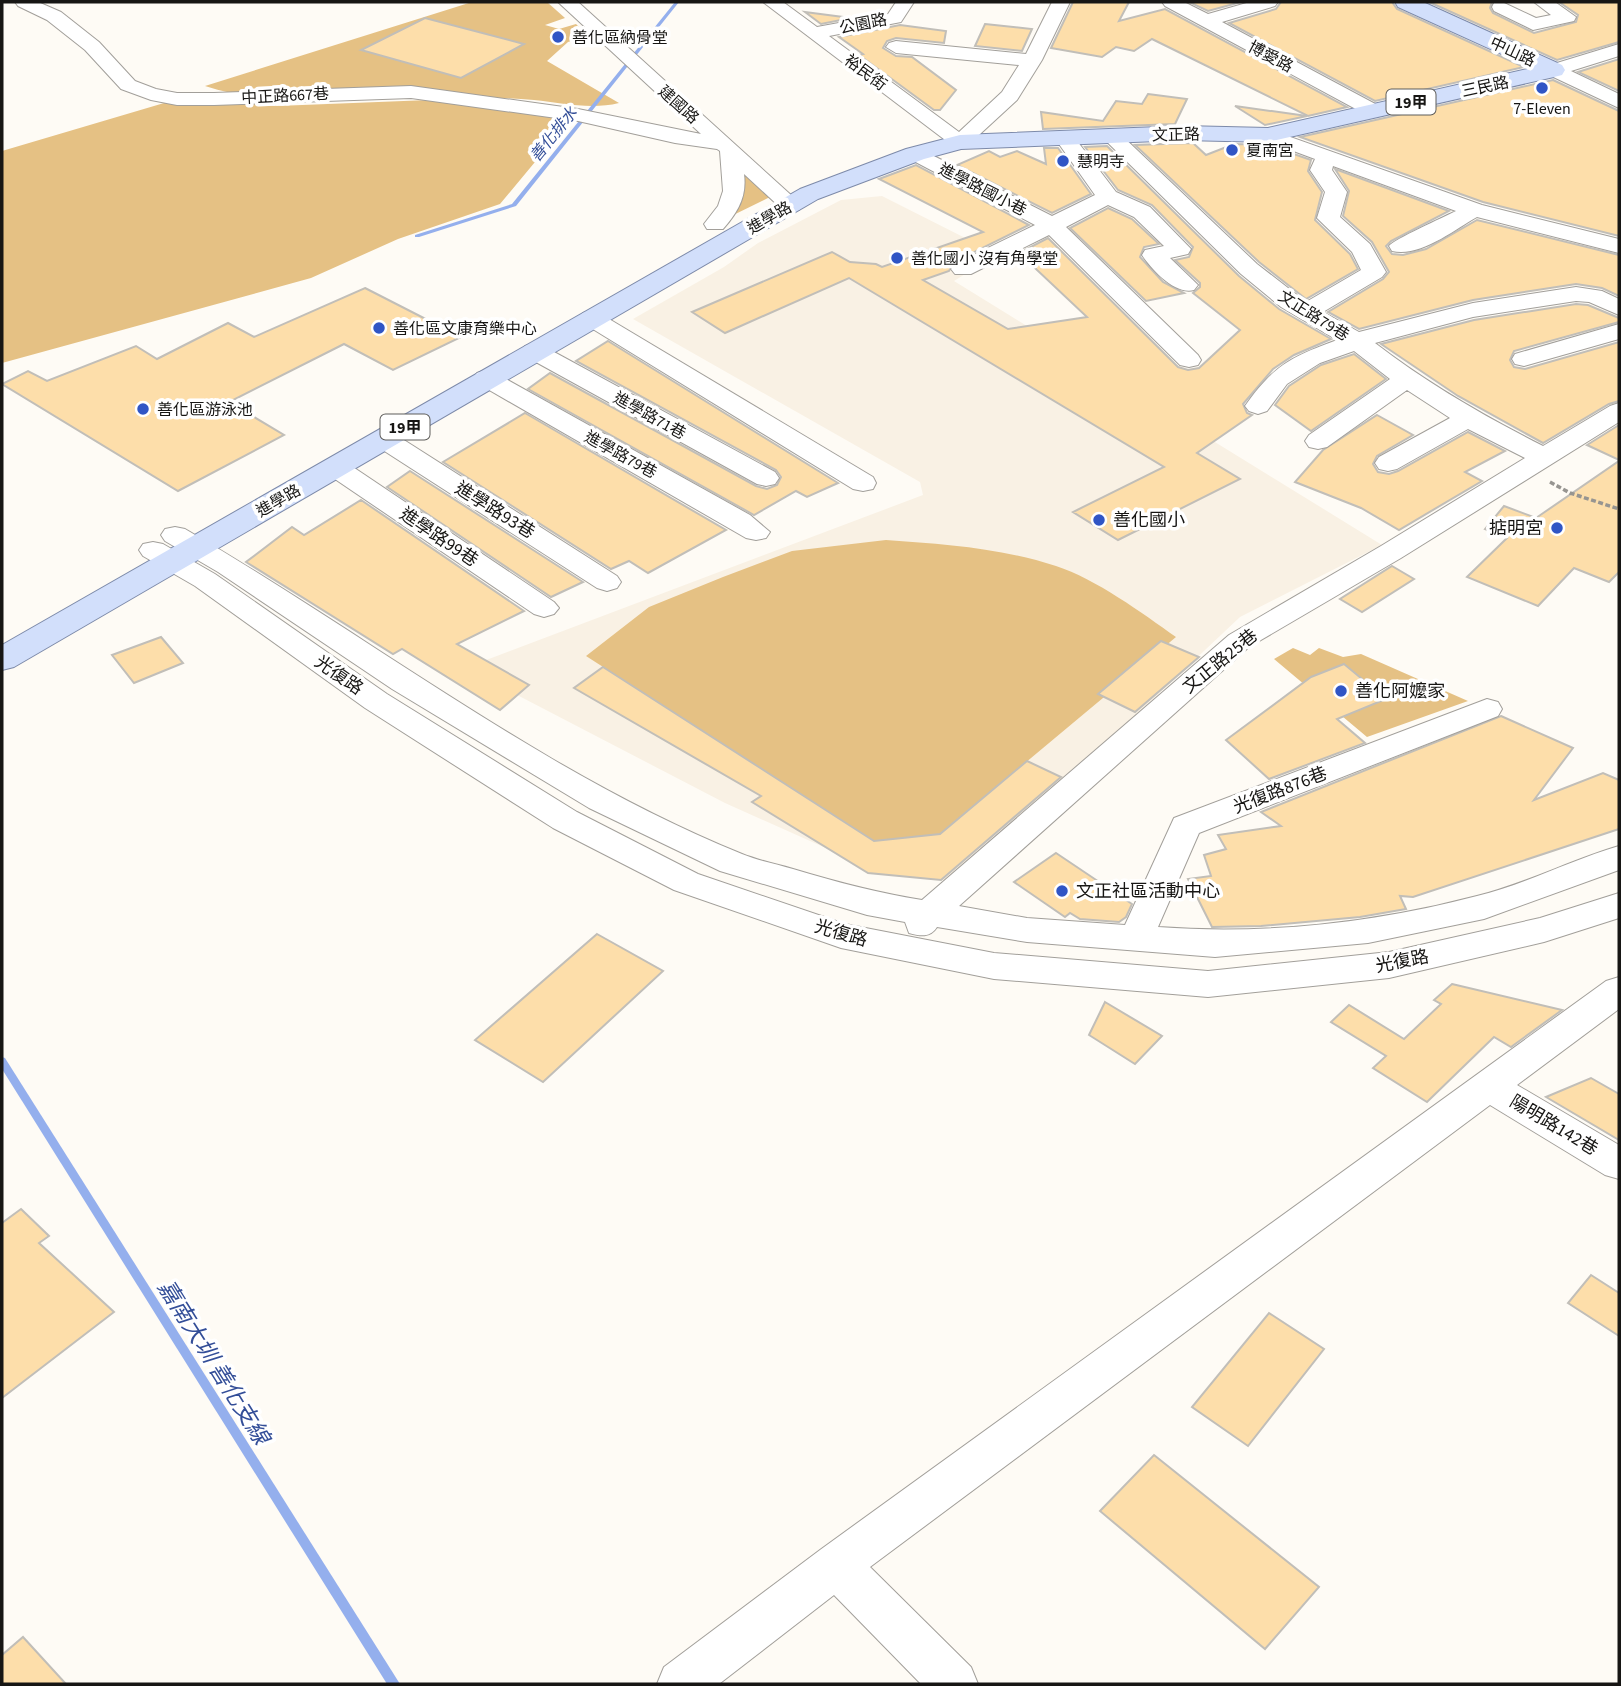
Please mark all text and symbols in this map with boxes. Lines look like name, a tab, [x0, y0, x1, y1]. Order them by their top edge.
street label: 公園路	[838, 9, 889, 39]
place label: 善化區納骨堂	[572, 27, 668, 49]
marker: 善化區納骨堂	[550, 29, 566, 45]
street label: 中山路	[1486, 32, 1539, 72]
street label: 博愛路	[1244, 36, 1297, 78]
street label: 裕民街	[840, 50, 891, 96]
street label: 三民路	[1459, 71, 1511, 103]
marker: 7-Eleven	[1534, 80, 1550, 96]
street label: 建國路	[653, 81, 704, 129]
street label: 中正路667巷	[241, 83, 329, 109]
road number: 19甲	[1386, 90, 1436, 114]
place label: 7-Eleven	[1513, 98, 1571, 120]
water label: 善化排水	[525, 102, 583, 166]
street label: 文正路	[1152, 124, 1200, 146]
place label: 夏南宮	[1246, 140, 1294, 162]
marker: 夏南宮	[1224, 142, 1240, 158]
place label: 慧明寺	[1077, 151, 1125, 173]
marker: 慧明寺	[1055, 153, 1071, 169]
street label: 進學路國小巷	[935, 158, 1030, 221]
street label: 進學路	[743, 196, 796, 239]
place label: 善化國小 沒有角學堂	[911, 248, 1058, 270]
marker: 善化國小 沒有角學堂	[889, 250, 905, 266]
street label: 文正路79巷	[1274, 285, 1353, 346]
place label: 善化區文康育樂中心	[393, 318, 537, 340]
marker: 善化區文康育樂中心	[371, 320, 387, 336]
street label: 進學路71巷	[609, 387, 690, 445]
place label: 善化區游泳池	[157, 399, 253, 421]
marker: 善化區游泳池	[135, 401, 151, 417]
road number: 19甲	[380, 414, 430, 440]
street label: 進學路79巷	[580, 426, 661, 484]
street label: 進學路93巷	[450, 476, 539, 545]
street label: 進學路	[252, 479, 305, 522]
street label: 進學路99巷	[394, 502, 483, 573]
place label: 善化國小	[1113, 508, 1185, 533]
marker: 善化國小	[1091, 512, 1107, 528]
place label: 掂明宮	[1489, 516, 1543, 541]
marker: 掂明宮	[1549, 520, 1565, 536]
street label: 文正路25巷	[1178, 623, 1263, 699]
street label: 光復路	[309, 650, 368, 701]
place label: 善化阿嬤家	[1355, 679, 1445, 704]
marker: 善化阿嬤家	[1333, 683, 1349, 699]
street label: 光復路876巷	[1230, 761, 1331, 820]
place label: 文正社區活動中心	[1076, 879, 1220, 904]
marker: 文正社區活動中心	[1054, 883, 1070, 899]
street label: 光復路	[811, 914, 870, 953]
street label: 光復路	[1373, 944, 1431, 979]
street label: 陽明路142巷	[1505, 1089, 1603, 1162]
water label: 嘉南大圳 善化支線	[150, 1274, 279, 1454]

